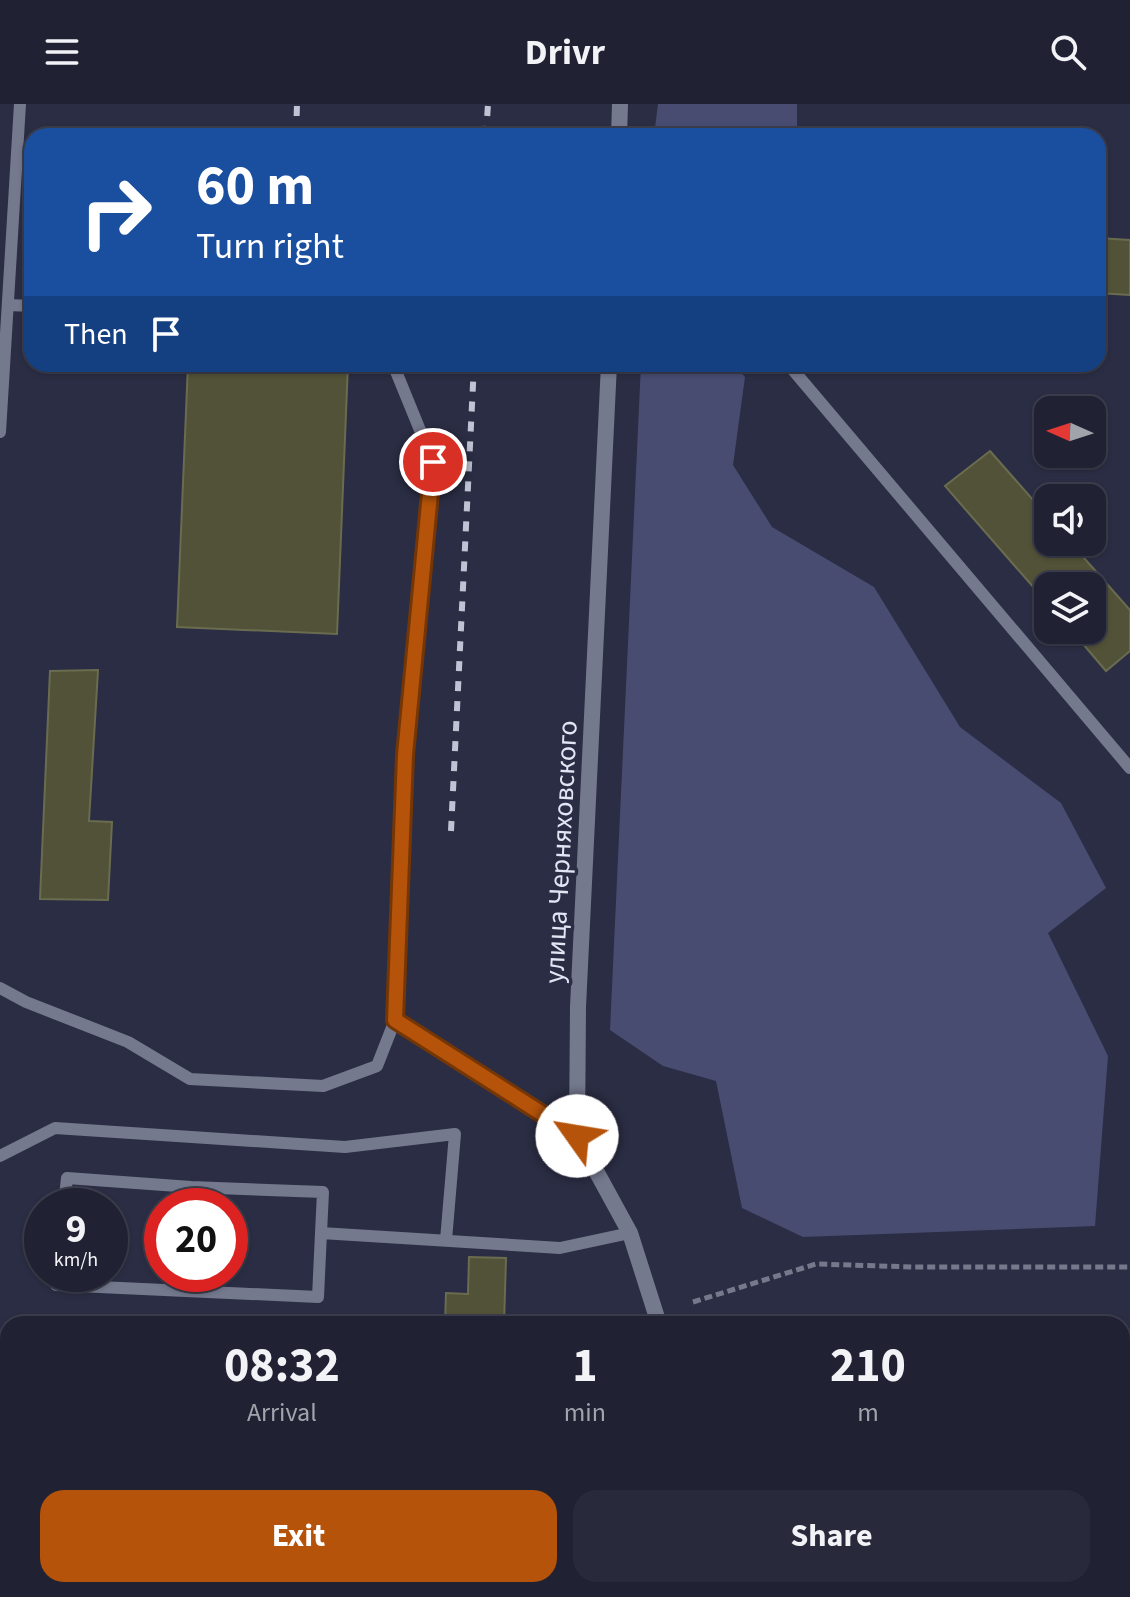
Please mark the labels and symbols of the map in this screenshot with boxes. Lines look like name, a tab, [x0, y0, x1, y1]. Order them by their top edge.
north arrow	[1034, 396, 1106, 468]
pin	[399, 428, 467, 496]
street label: улица Черняховского	[534, 719, 588, 985]
position arrow	[535, 1094, 619, 1178]
speed limit sign: 20	[144, 1188, 248, 1292]

